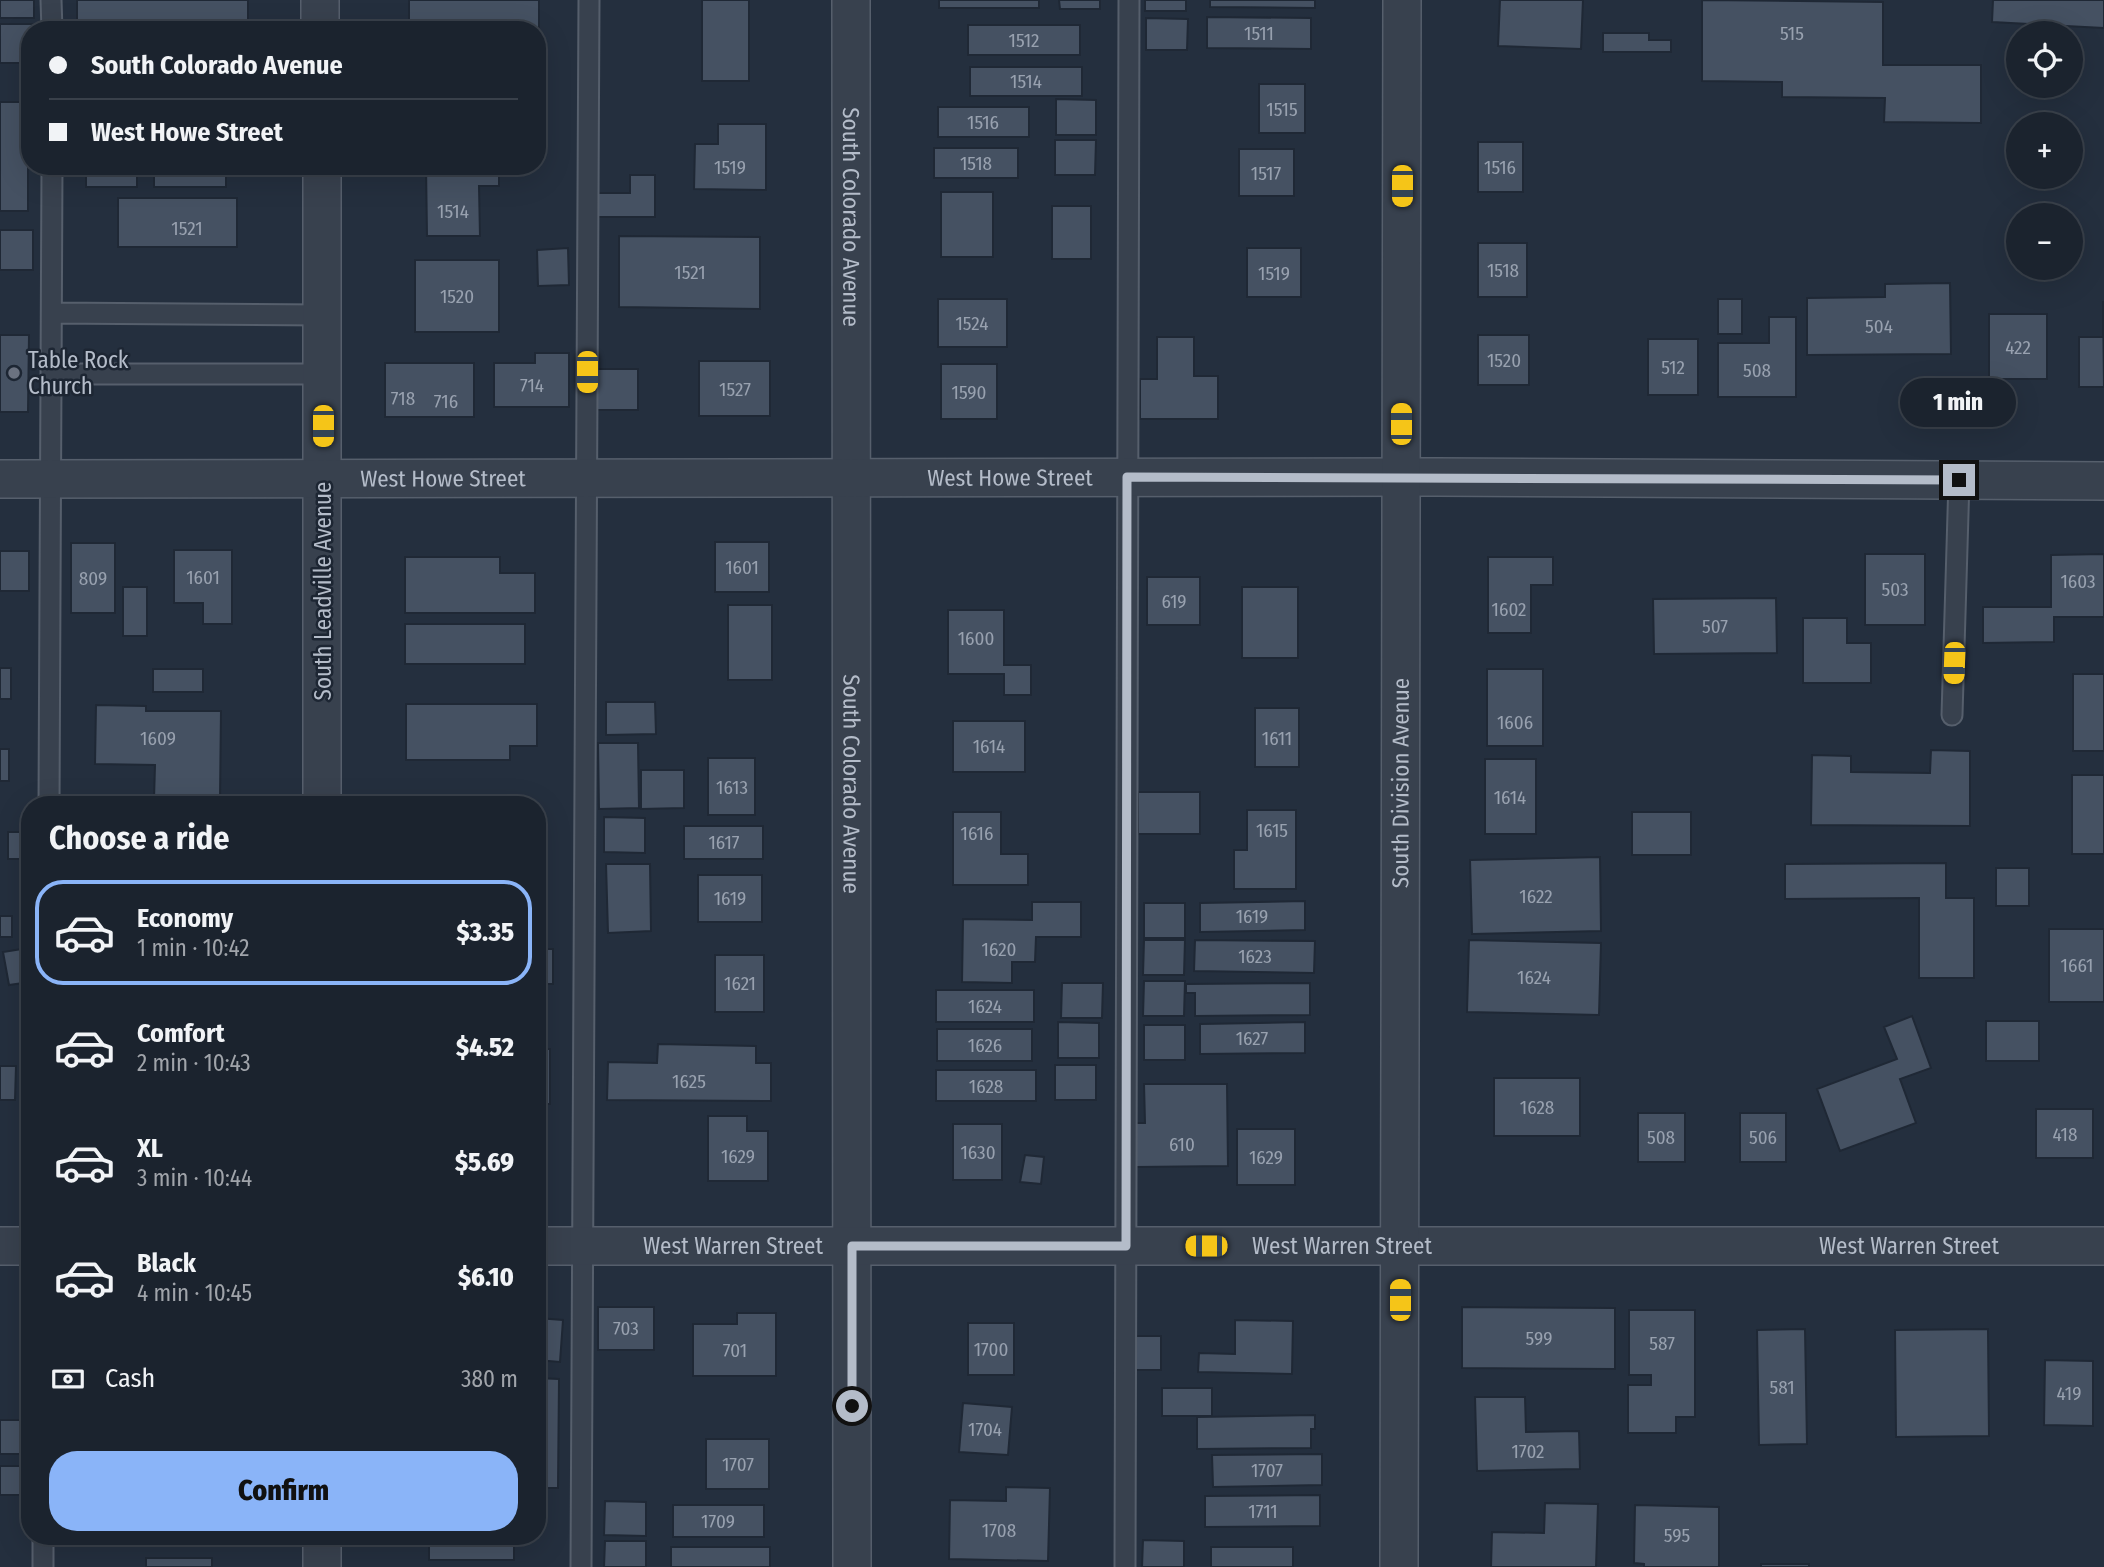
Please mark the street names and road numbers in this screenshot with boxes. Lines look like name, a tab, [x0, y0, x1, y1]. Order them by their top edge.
street label: South Colorado Avenue	[837, 107, 865, 327]
street label: West Howe Street	[927, 463, 1093, 492]
street label: West Howe Street	[360, 464, 526, 492]
street label: South Leadville Avenue	[309, 482, 337, 700]
street label: South Colorado Avenue	[837, 674, 866, 894]
street label: South Division Avenue	[1386, 678, 1415, 888]
street label: West Warren Street	[643, 1232, 823, 1260]
street label: West Warren Street	[1252, 1232, 1432, 1260]
street label: West Warren Street	[1819, 1232, 1999, 1260]

